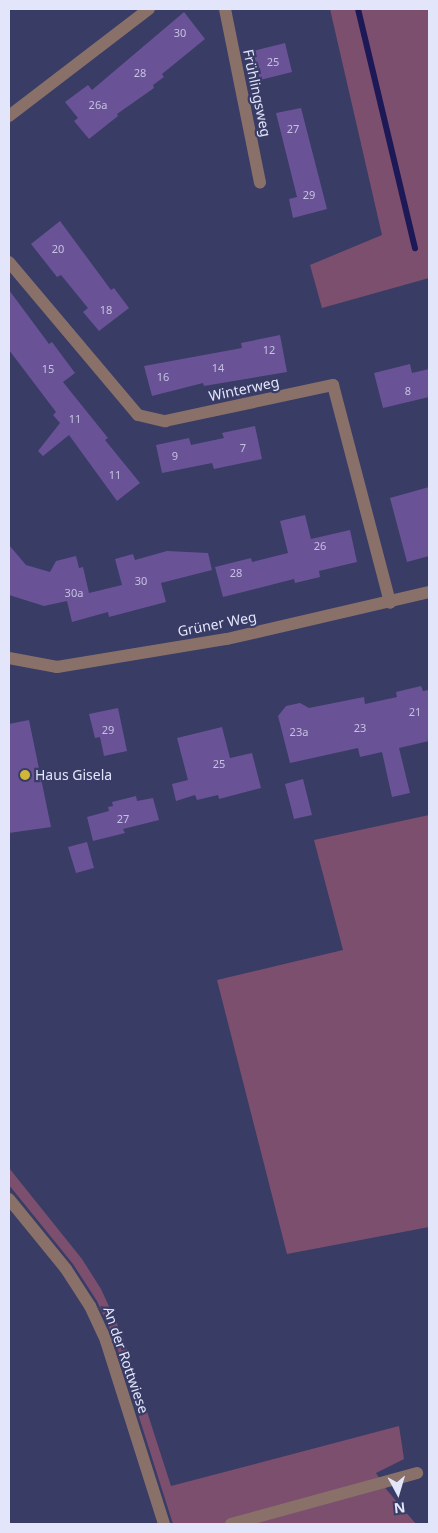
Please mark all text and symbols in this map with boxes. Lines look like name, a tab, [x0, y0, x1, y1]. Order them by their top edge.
house number: 30	[174, 26, 186, 40]
street label: Frühlingsweg	[240, 48, 274, 138]
house number: 25	[267, 55, 279, 69]
house number: 28	[134, 66, 146, 80]
house number: 26a	[89, 98, 107, 112]
house number: 27	[287, 122, 299, 136]
house number: 29	[303, 188, 315, 202]
house number: 20	[52, 242, 64, 256]
house number: 18	[100, 303, 112, 317]
house number: 12	[263, 343, 275, 357]
house number: 14	[212, 361, 224, 375]
house number: 15	[42, 362, 54, 376]
house number: 16	[157, 370, 169, 384]
street label: Winterweg	[207, 373, 281, 405]
house number: 8	[405, 384, 411, 398]
house number: 11	[69, 412, 81, 426]
house number: 7	[240, 441, 246, 455]
house number: 9	[172, 449, 178, 463]
house number: 11	[109, 468, 121, 482]
house number: 26	[314, 539, 326, 553]
house number: 28	[230, 566, 242, 580]
house number: 30	[135, 574, 147, 588]
house number: 30a	[65, 586, 83, 600]
street label: Grüner Weg	[176, 608, 258, 640]
house number: 21	[409, 705, 421, 719]
house number: 23	[354, 721, 366, 735]
house number: 29	[102, 723, 114, 737]
house number: 23a	[290, 725, 308, 739]
house number: 25	[213, 757, 225, 771]
place label: Haus Gisela	[35, 767, 112, 783]
marker: Haus Gisela	[19, 769, 31, 781]
house number: 27	[117, 812, 129, 826]
street label: An der Rottwiese	[100, 1305, 152, 1415]
north arrow	[373, 1468, 423, 1518]
text: N	[393, 1498, 406, 1518]

